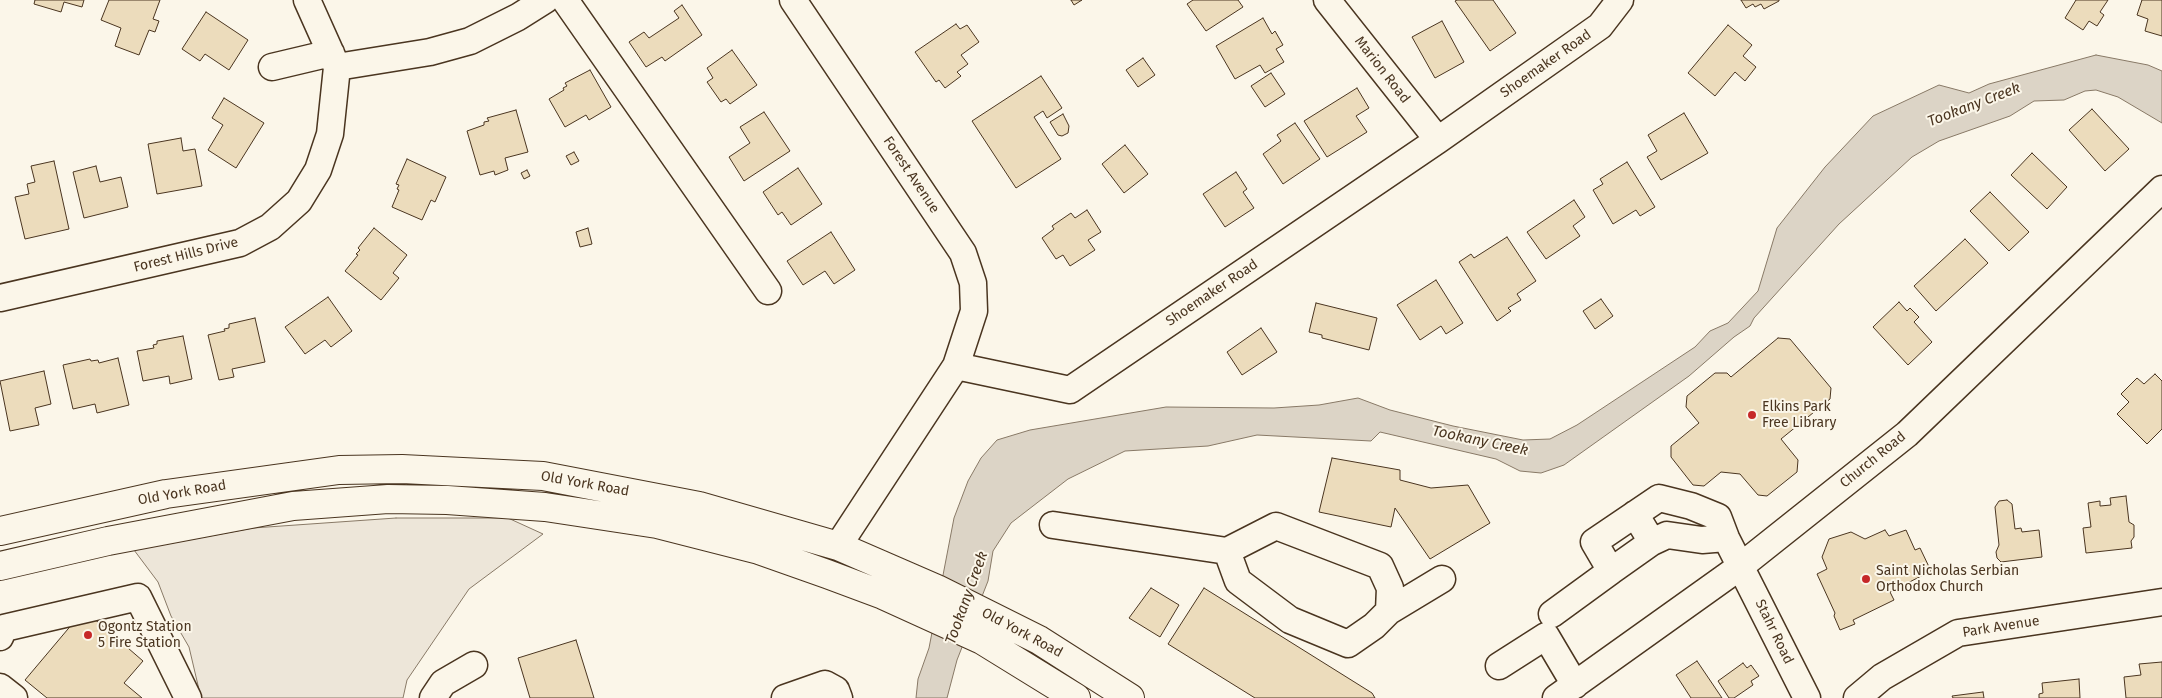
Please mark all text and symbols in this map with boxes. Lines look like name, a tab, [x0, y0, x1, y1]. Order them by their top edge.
street label: Shoemaker Road	[1497, 26, 1595, 102]
street label: Marion Road	[1351, 33, 1413, 107]
water label: Tookany Creek	[1925, 79, 2023, 131]
street label: Forest Avenue	[879, 133, 943, 217]
street label: Forest Hills Drive	[132, 234, 240, 276]
street label: Shoemaker Road	[1163, 256, 1261, 330]
place label: Elkins Park Free Library	[1762, 399, 1836, 432]
marker: Elkins Park Free Library	[1746, 409, 1758, 421]
water label: Tookany Creek	[1430, 422, 1530, 460]
street label: Church Road	[1837, 428, 1909, 492]
street label: Old York Road	[540, 468, 630, 500]
street label: Old York Road	[137, 477, 227, 509]
water label: Tookany Creek	[942, 549, 992, 647]
place label: Saint Nicholas Serbian Orthodox Church	[1876, 563, 2019, 596]
marker: Saint Nicholas Serbian Orthodox Church	[1860, 573, 1872, 585]
street label: Stahr Road	[1751, 597, 1797, 667]
street label: Old York Road	[979, 605, 1065, 661]
street label: Park Avenue	[1961, 613, 2041, 641]
place label: Ogontz Station 5 Fire Station	[98, 619, 192, 652]
marker: Ogontz Station 5 Fire Station	[82, 629, 94, 641]

